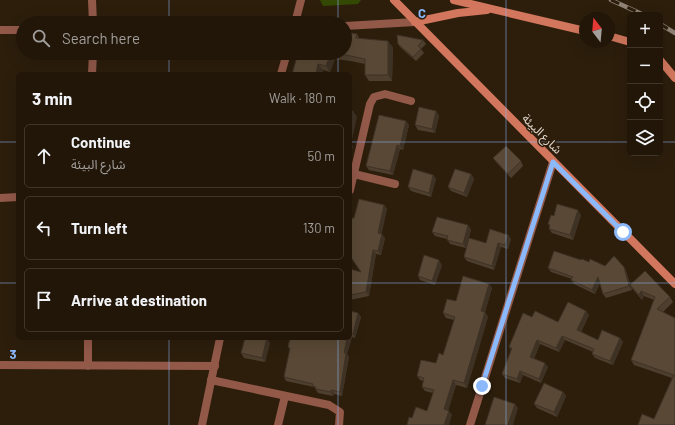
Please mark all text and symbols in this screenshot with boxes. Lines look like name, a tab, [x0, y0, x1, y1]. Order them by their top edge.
text: C	[418, 5, 426, 21]
north arrow	[579, 12, 615, 48]
map controls	[627, 12, 663, 156]
button: +	[627, 12, 663, 48]
search box	[16, 16, 352, 60]
icon: search	[30, 27, 52, 49]
text: Search here	[62, 29, 140, 47]
button: −	[627, 48, 663, 84]
button: locate	[627, 84, 663, 120]
text: 3 min	[32, 88, 72, 108]
text: Walk · 180 m	[269, 90, 336, 106]
street label: شارع البيئة	[518, 111, 565, 158]
button: layers	[627, 120, 663, 156]
text: Continue	[71, 133, 131, 151]
icon: ahead	[33, 145, 55, 167]
text: 50 m	[308, 148, 335, 164]
text: شارع البيئة	[71, 156, 126, 172]
icon: left	[33, 217, 55, 239]
text: Turn left	[71, 219, 127, 237]
text: 130 m	[303, 220, 335, 236]
route start	[614, 223, 632, 241]
icon: arrive	[33, 289, 55, 311]
text: Arrive at destination	[71, 291, 207, 309]
text: 3	[9, 346, 17, 362]
route end	[473, 377, 491, 395]

